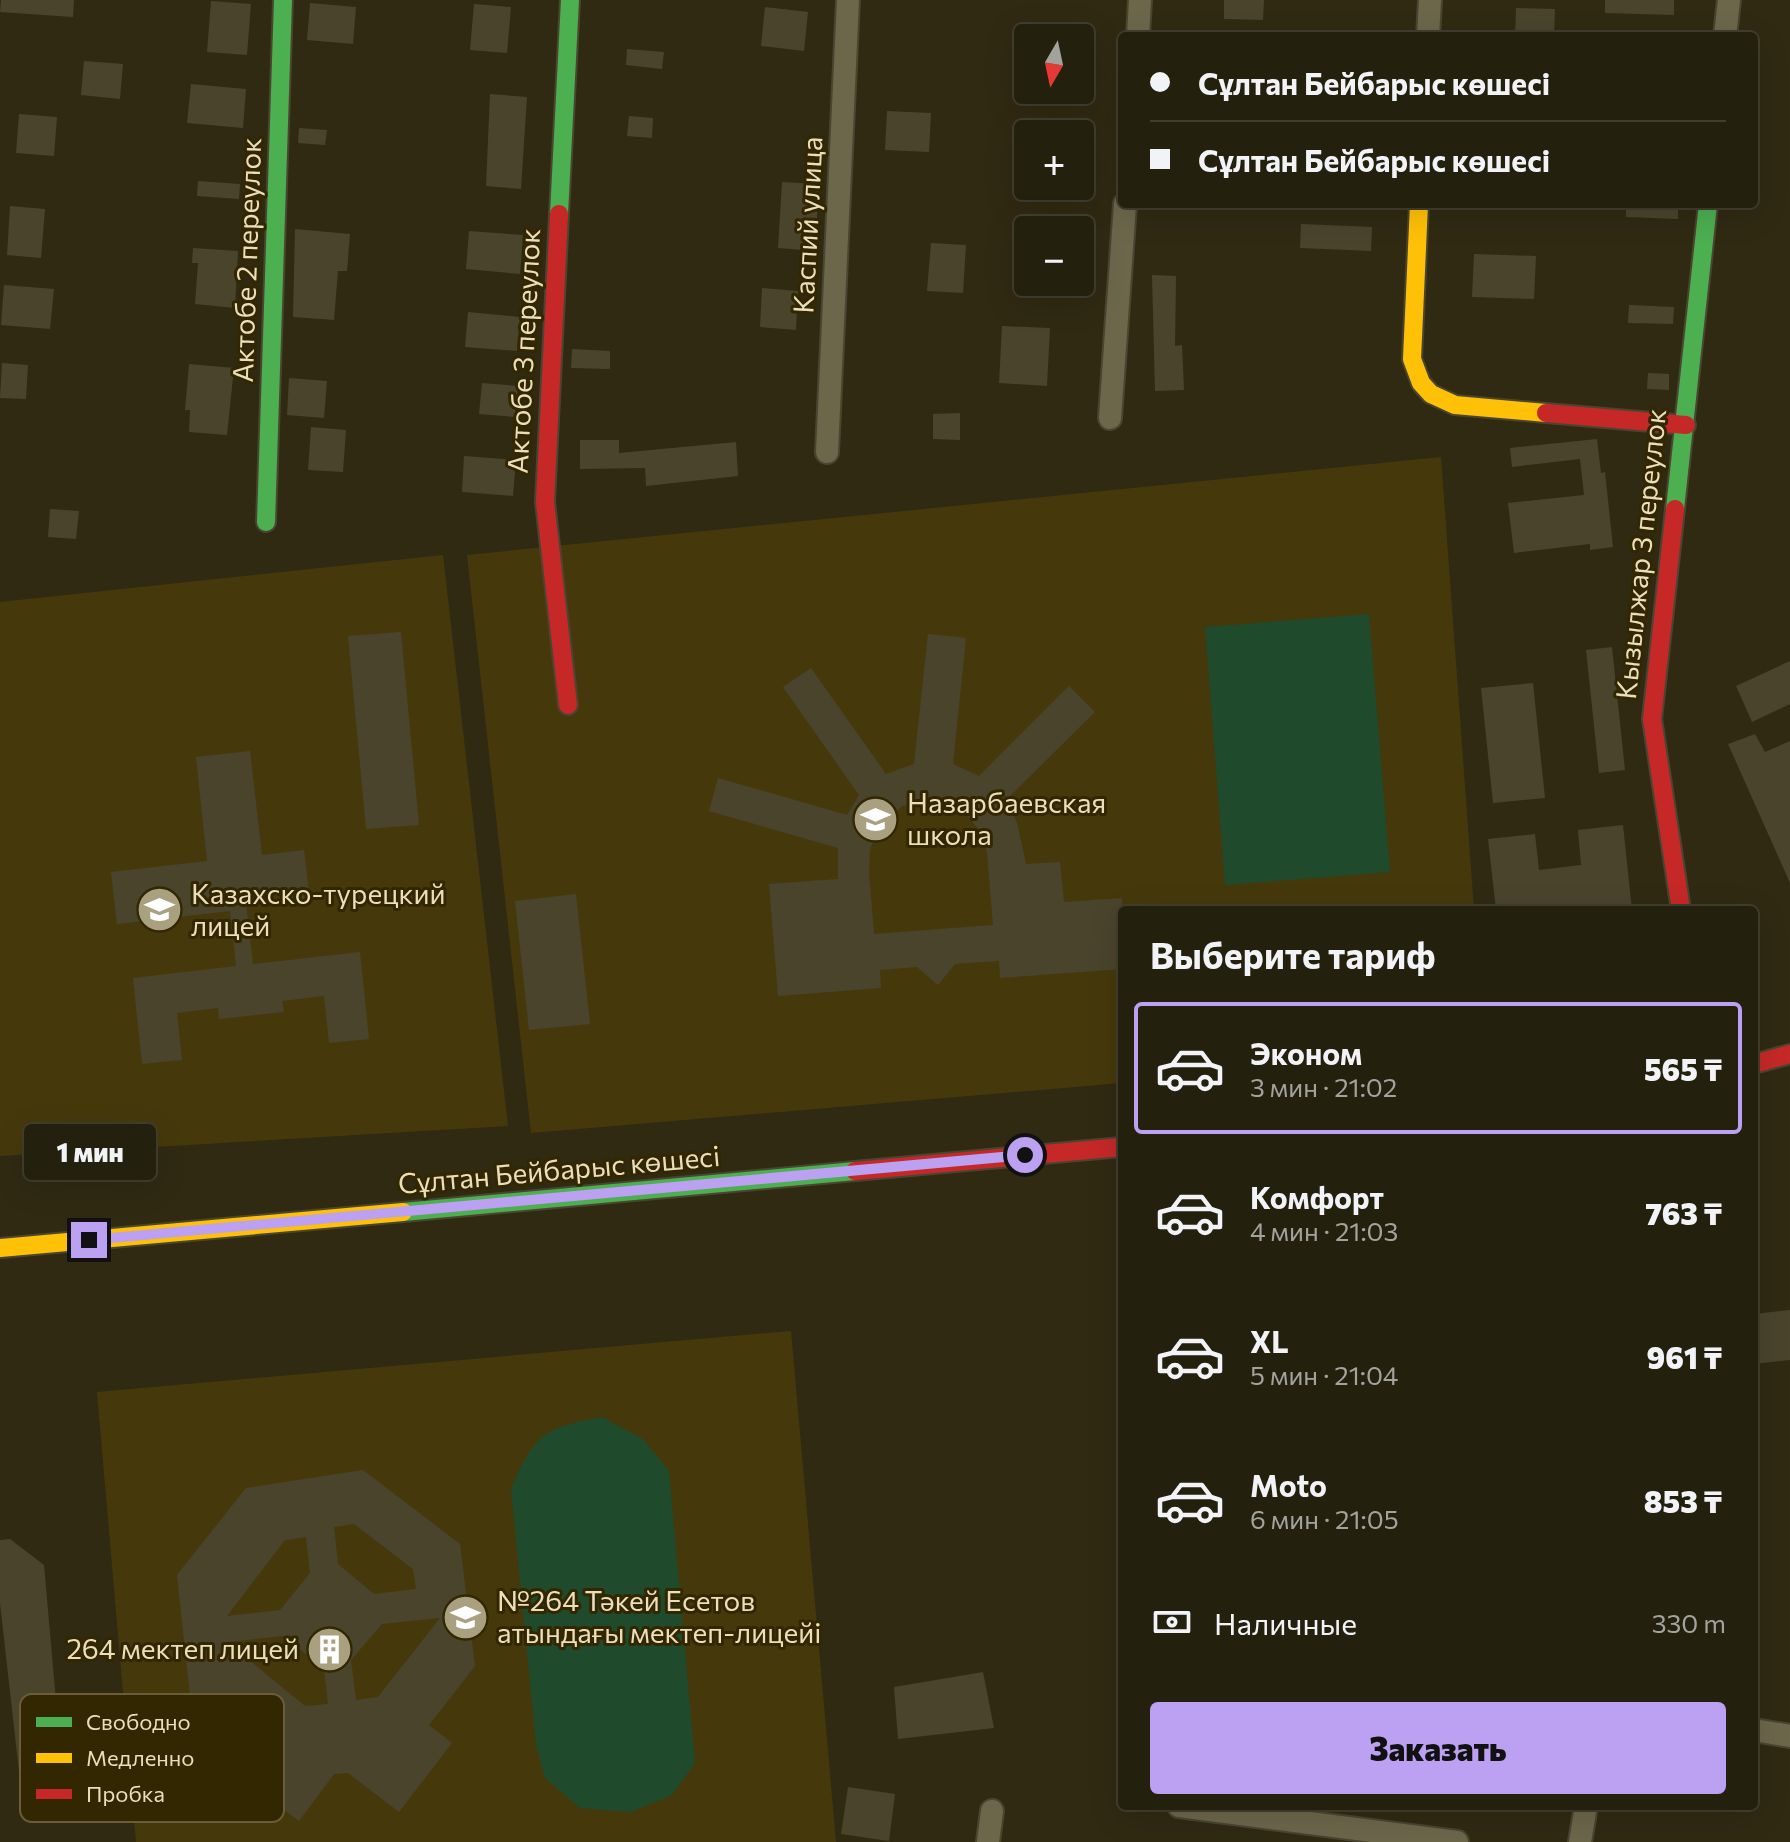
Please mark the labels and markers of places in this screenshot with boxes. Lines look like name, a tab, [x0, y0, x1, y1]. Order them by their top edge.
place label: Назарбаевская школа	[907, 785, 1106, 851]
school or university icon: Назарбаевская школа	[852, 795, 900, 843]
place label: Казахско-турецкий лицей	[191, 876, 446, 942]
school or university icon: Казахско-турецкий лицей	[136, 886, 184, 934]
place label: №264 Тәкей Есетов атындағы мектеп-лицейі	[497, 1583, 822, 1649]
school or university icon: №264 Тәкей Есетов атындағы мектеп-лицейі	[442, 1593, 490, 1641]
building icon: 264 мектеп лицей	[306, 1625, 354, 1673]
place label: 264 мектеп лицей	[66, 1631, 299, 1665]

